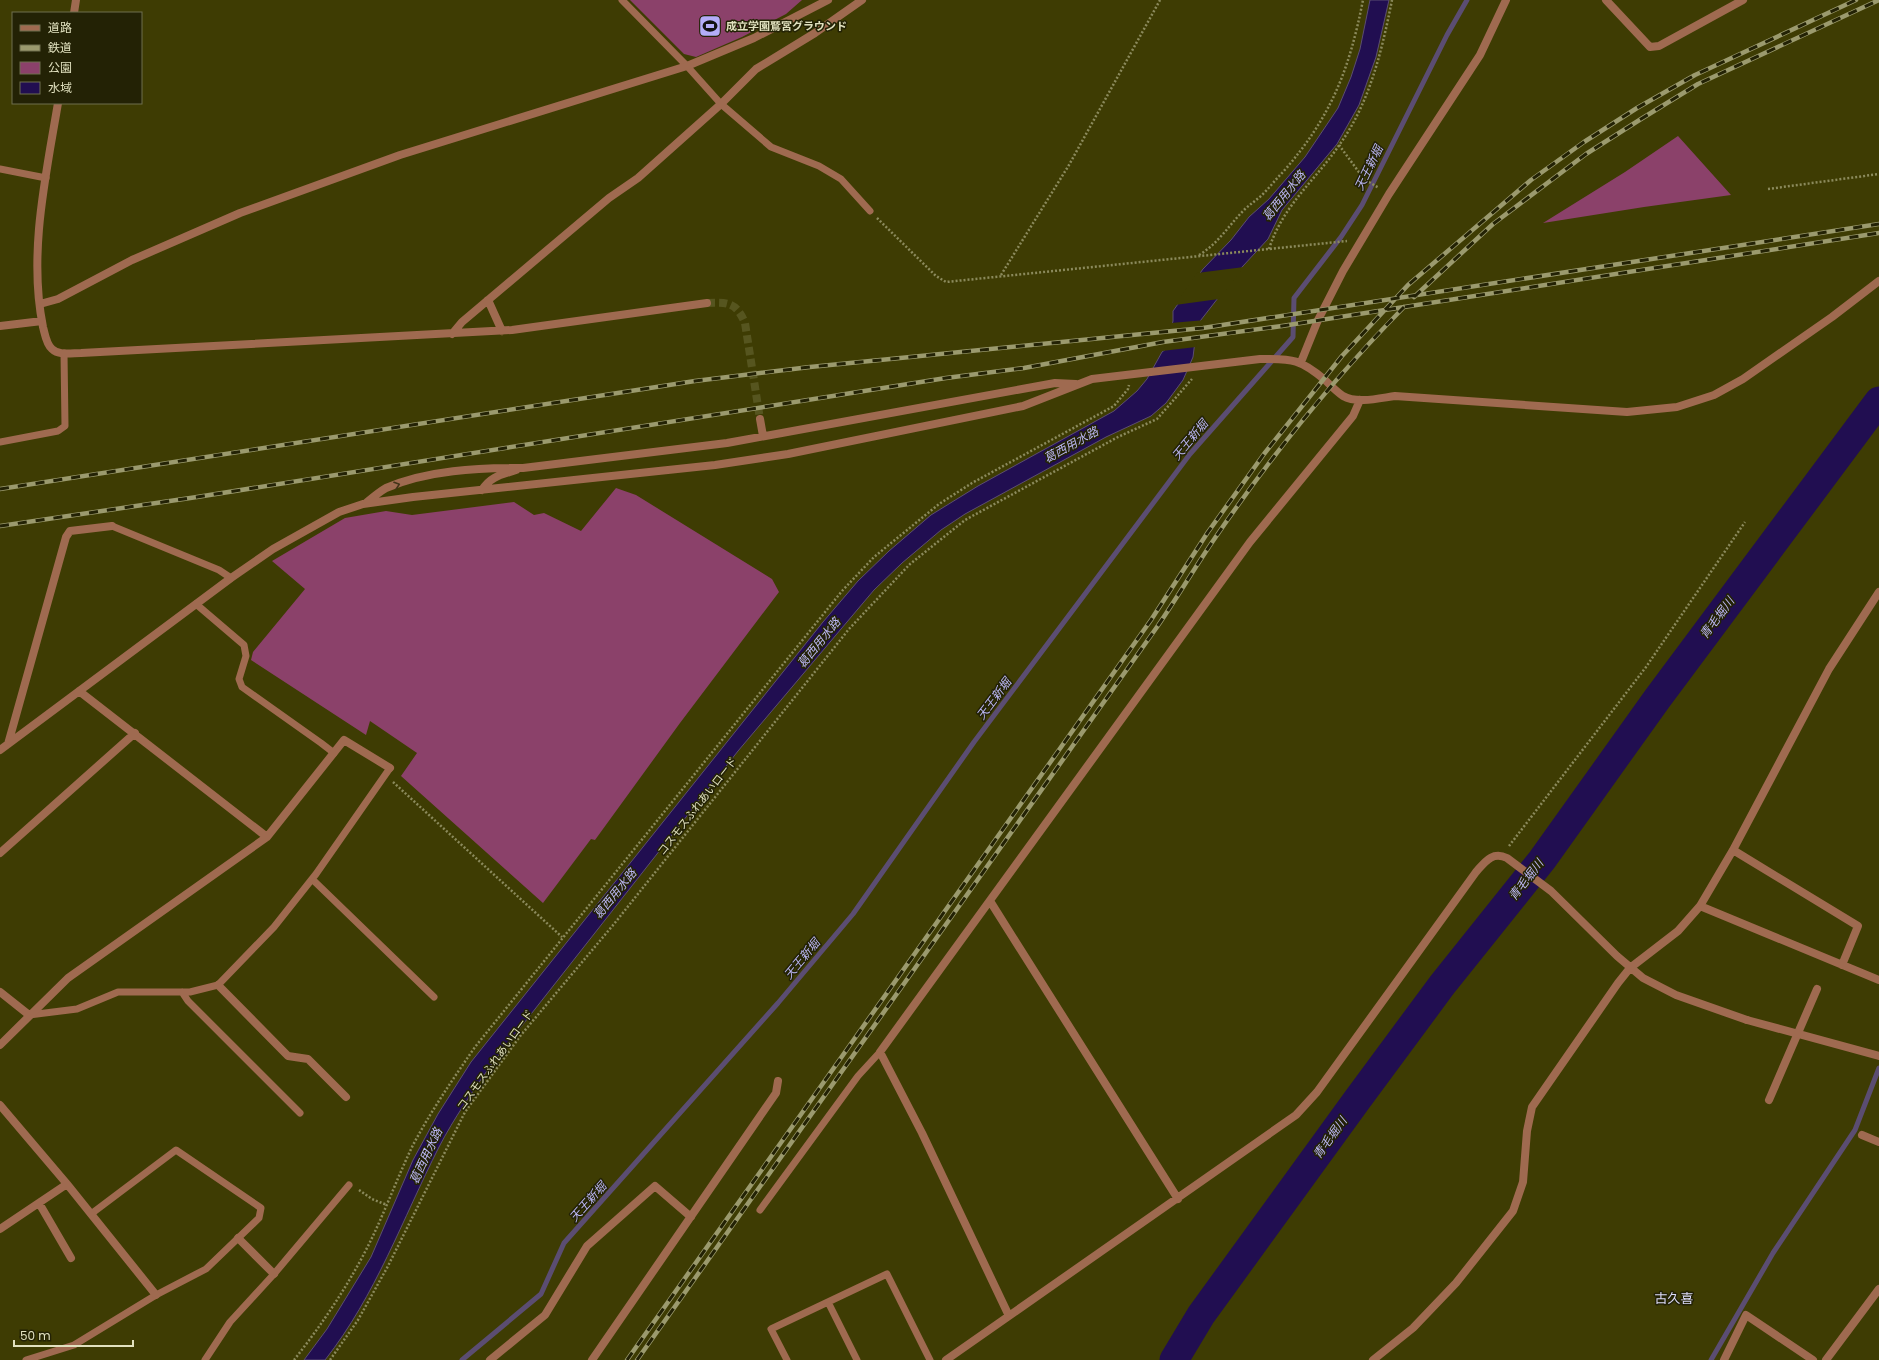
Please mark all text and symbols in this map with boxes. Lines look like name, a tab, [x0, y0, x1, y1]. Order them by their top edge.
legend	[12, 12, 142, 104]
sports icon: 成立学園鷲宮グラウンド	[697, 13, 723, 39]
place label: 成立学園鷲宮グラウンド	[726, 18, 847, 34]
text: 道路	[48, 19, 72, 36]
text: 鉄道	[48, 39, 72, 56]
text: 公園	[48, 59, 72, 76]
text: 水域	[48, 79, 72, 96]
water label: 天王新堀	[1350, 141, 1388, 193]
water label: 葛西用水路	[1258, 166, 1310, 224]
water label: 天王新堀	[1168, 414, 1213, 464]
water label: 葛西用水路	[1040, 422, 1102, 467]
one-way arrow	[393, 481, 400, 489]
water label: 青毛堀川	[1695, 592, 1739, 642]
water label: 葛西用水路	[793, 613, 845, 671]
water label: 天王新堀	[972, 673, 1016, 723]
street label: コスモスふれあいロード	[653, 753, 741, 859]
water label: 青毛堀川	[1504, 854, 1548, 904]
water label: 葛西用水路	[589, 864, 641, 922]
water label: 天王新堀	[780, 933, 825, 983]
street label: コスモスふれあいロード	[453, 1006, 537, 1114]
water label: 青毛堀川	[1309, 1112, 1352, 1162]
water label: 葛西用水路	[405, 1124, 446, 1187]
water label: 天王新堀	[565, 1177, 611, 1225]
district label: 古久喜	[1654, 1289, 1694, 1308]
scale bar	[14, 1322, 133, 1348]
text: 50 m	[20, 1327, 51, 1344]

